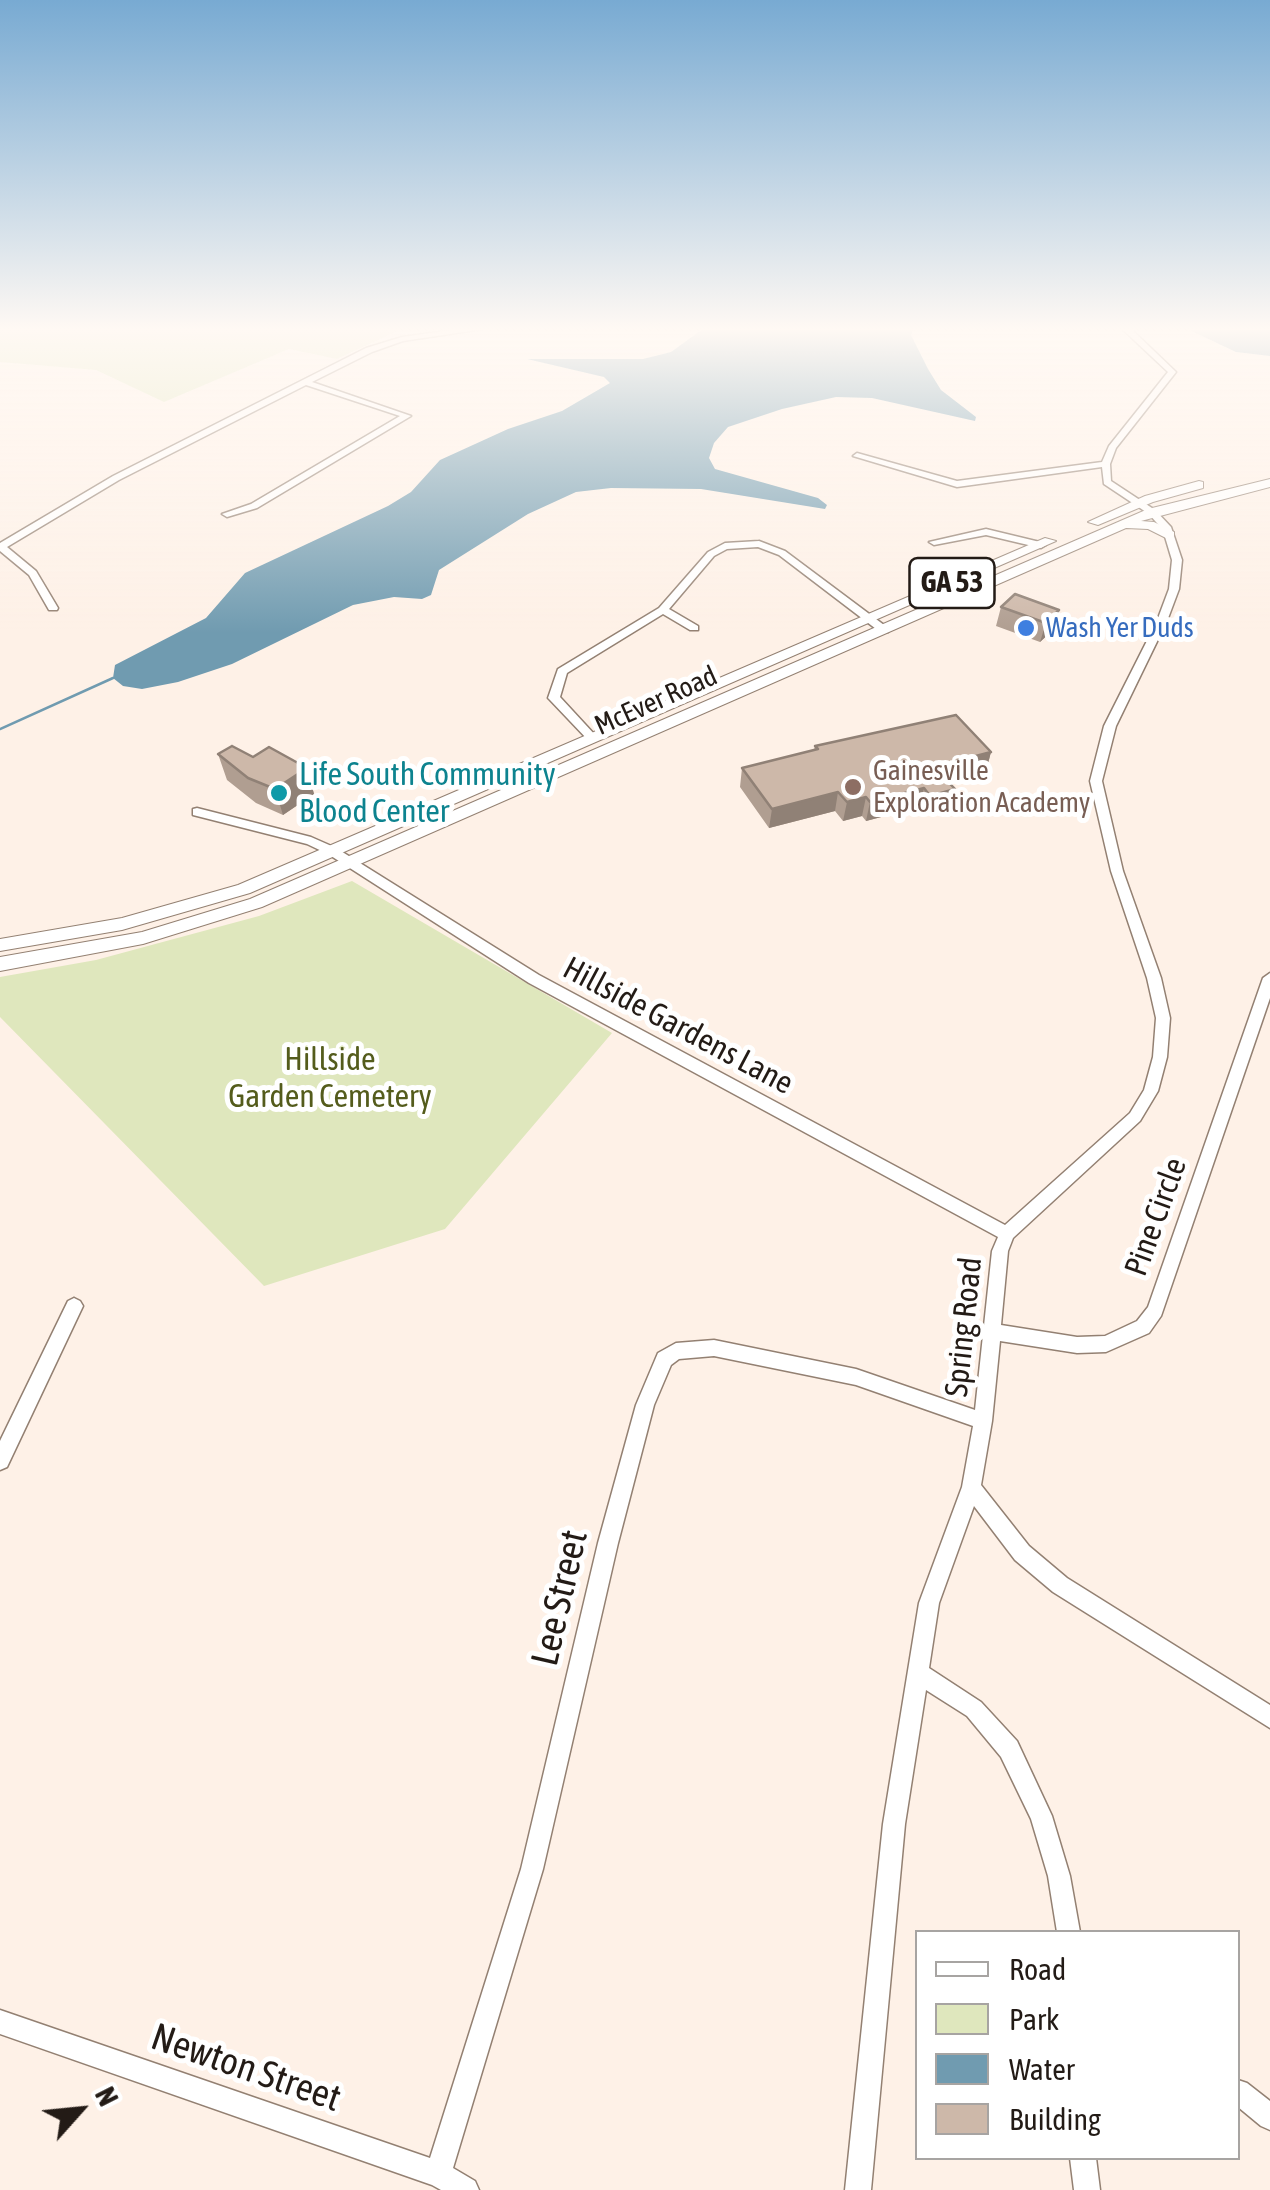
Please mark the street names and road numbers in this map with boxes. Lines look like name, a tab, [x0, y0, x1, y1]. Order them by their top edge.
road number: GA 53	[910, 558, 994, 608]
street label: McEver Road	[590, 659, 722, 743]
street label: Hillside Gardens Lane	[556, 949, 800, 1103]
street label: Pine Circle	[1117, 1153, 1195, 1281]
street label: Spring Road	[938, 1255, 990, 1399]
street label: Lee Street	[522, 1526, 598, 1670]
street label: Newton Street	[145, 2014, 347, 2122]

